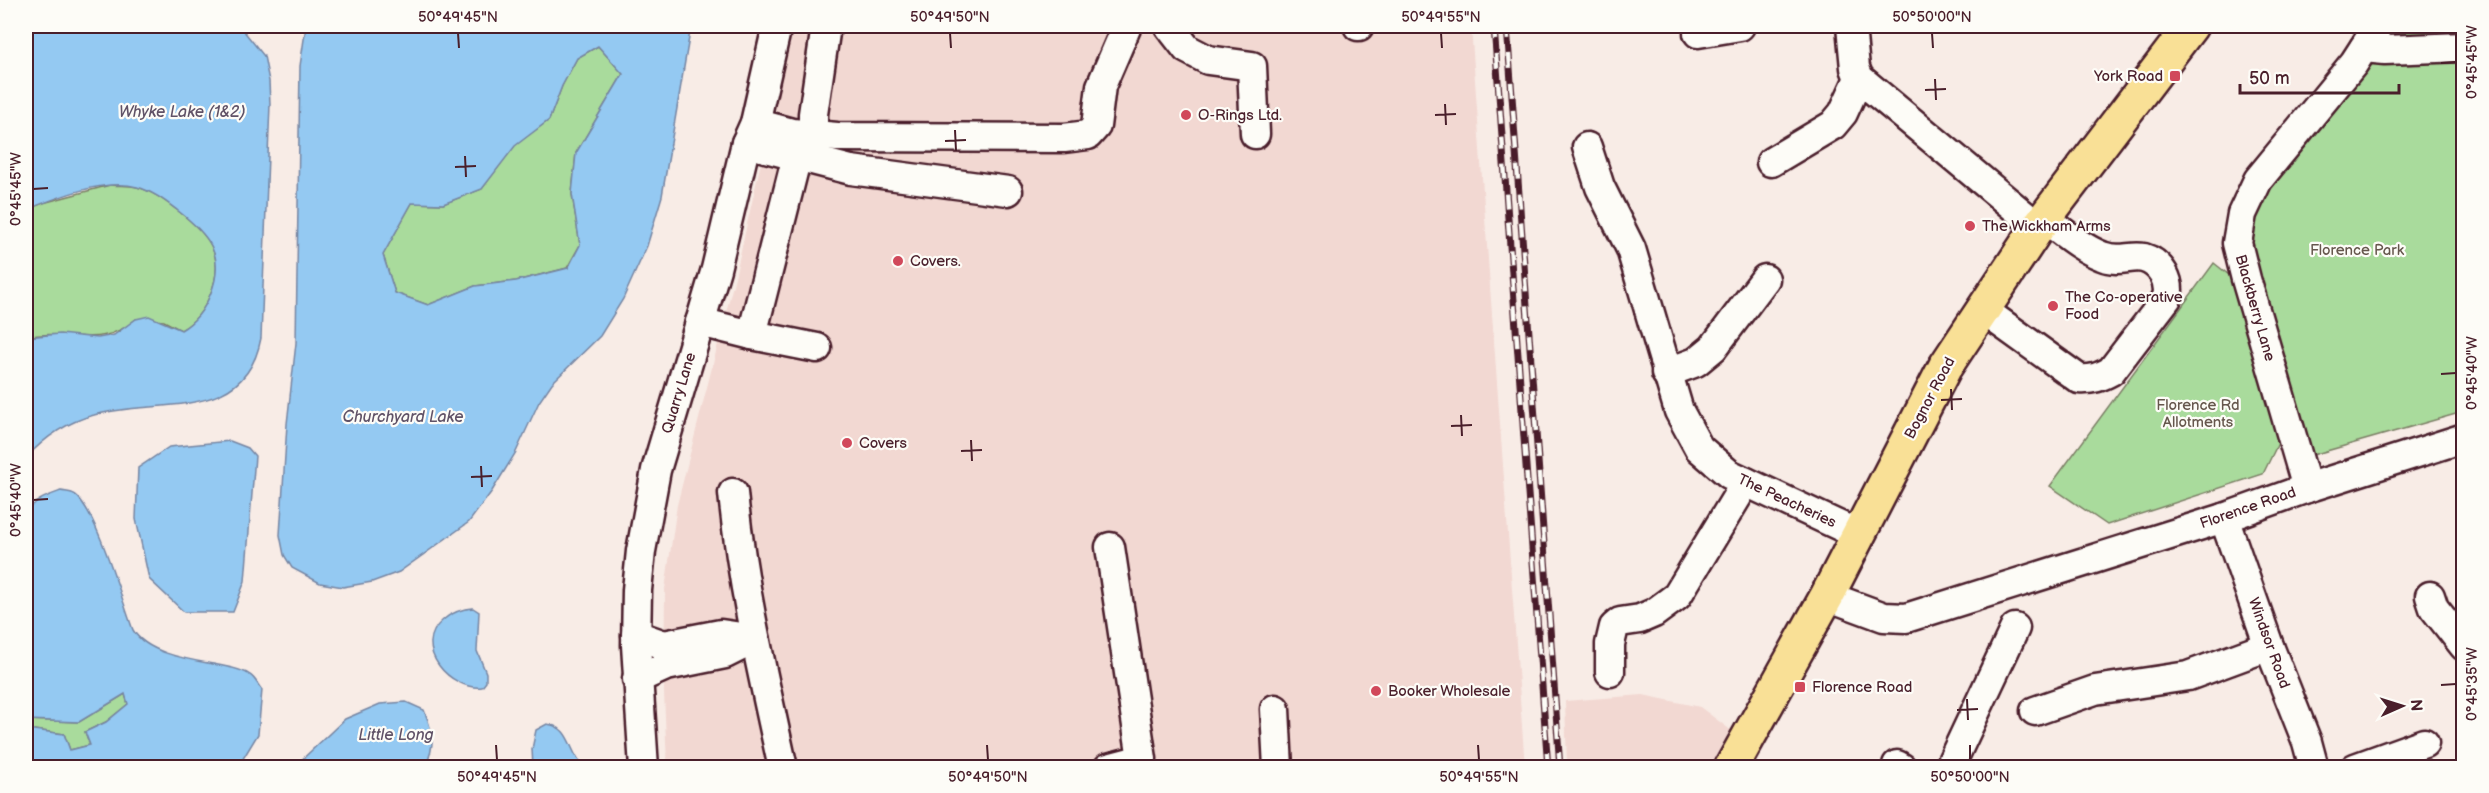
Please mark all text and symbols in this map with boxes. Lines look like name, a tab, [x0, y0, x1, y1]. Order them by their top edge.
text: 50°49'45"N	[418, 8, 498, 27]
text: 50°49'50"N	[910, 8, 990, 27]
text: 50°49'55"N	[1401, 8, 1481, 27]
text: 50°50'00"N	[1892, 8, 1972, 27]
text: 0°45'45"W	[2463, 25, 2482, 99]
scale bar	[2240, 57, 2399, 95]
place label: York Road	[2093, 67, 2163, 86]
text: 50 m	[2249, 68, 2290, 89]
marker: York Road	[2168, 69, 2182, 83]
water label: Whyke Lake (1&2)	[119, 103, 245, 122]
place label: O-Rings Ltd.	[1198, 106, 1282, 125]
marker: O-Rings Ltd.	[1179, 108, 1193, 122]
text: 0°45'45"W	[7, 152, 26, 226]
place label: The Wickham Arms	[1982, 217, 2111, 236]
marker: The Wickham Arms	[1963, 219, 1977, 233]
park label: Florence Park	[2310, 241, 2405, 260]
place label: Covers.	[910, 252, 961, 271]
street label: Blackberry Lane	[2231, 252, 2279, 364]
marker: Covers.	[891, 254, 905, 268]
place label: The Co-operative Food	[2065, 288, 2183, 324]
marker: The Co-operative Food	[2046, 299, 2060, 313]
text: 0°45'40"W	[2463, 336, 2482, 410]
street label: Quarry Lane	[658, 350, 700, 436]
street label: Bognor Road	[1900, 354, 1960, 442]
park label: Florence Rd Allotments	[2156, 396, 2240, 432]
water label: Churchyard Lake	[343, 408, 463, 427]
place label: Covers	[859, 434, 907, 453]
marker: Covers	[840, 436, 854, 450]
text: 0°45'40"W	[7, 463, 26, 537]
street label: The Peacheries	[1735, 470, 1840, 532]
street label: Florence Road	[2197, 483, 2299, 533]
street label: Windsor Road	[2244, 595, 2294, 691]
text: 0°45'35"W	[2463, 647, 2482, 721]
north arrow	[2372, 676, 2432, 736]
place label: Florence Road	[1812, 678, 1912, 697]
marker: Florence Road	[1793, 680, 1807, 694]
place label: Booker Wholesale	[1388, 682, 1510, 701]
marker: Booker Wholesale	[1369, 684, 1383, 698]
text: N	[2406, 699, 2425, 712]
water label: Little Long	[358, 726, 434, 745]
text: 50°49'45"N	[457, 768, 537, 787]
text: 50°49'50"N	[948, 768, 1028, 787]
text: 50°49'55"N	[1439, 768, 1519, 787]
text: 50°50'00"N	[1930, 768, 2010, 787]

